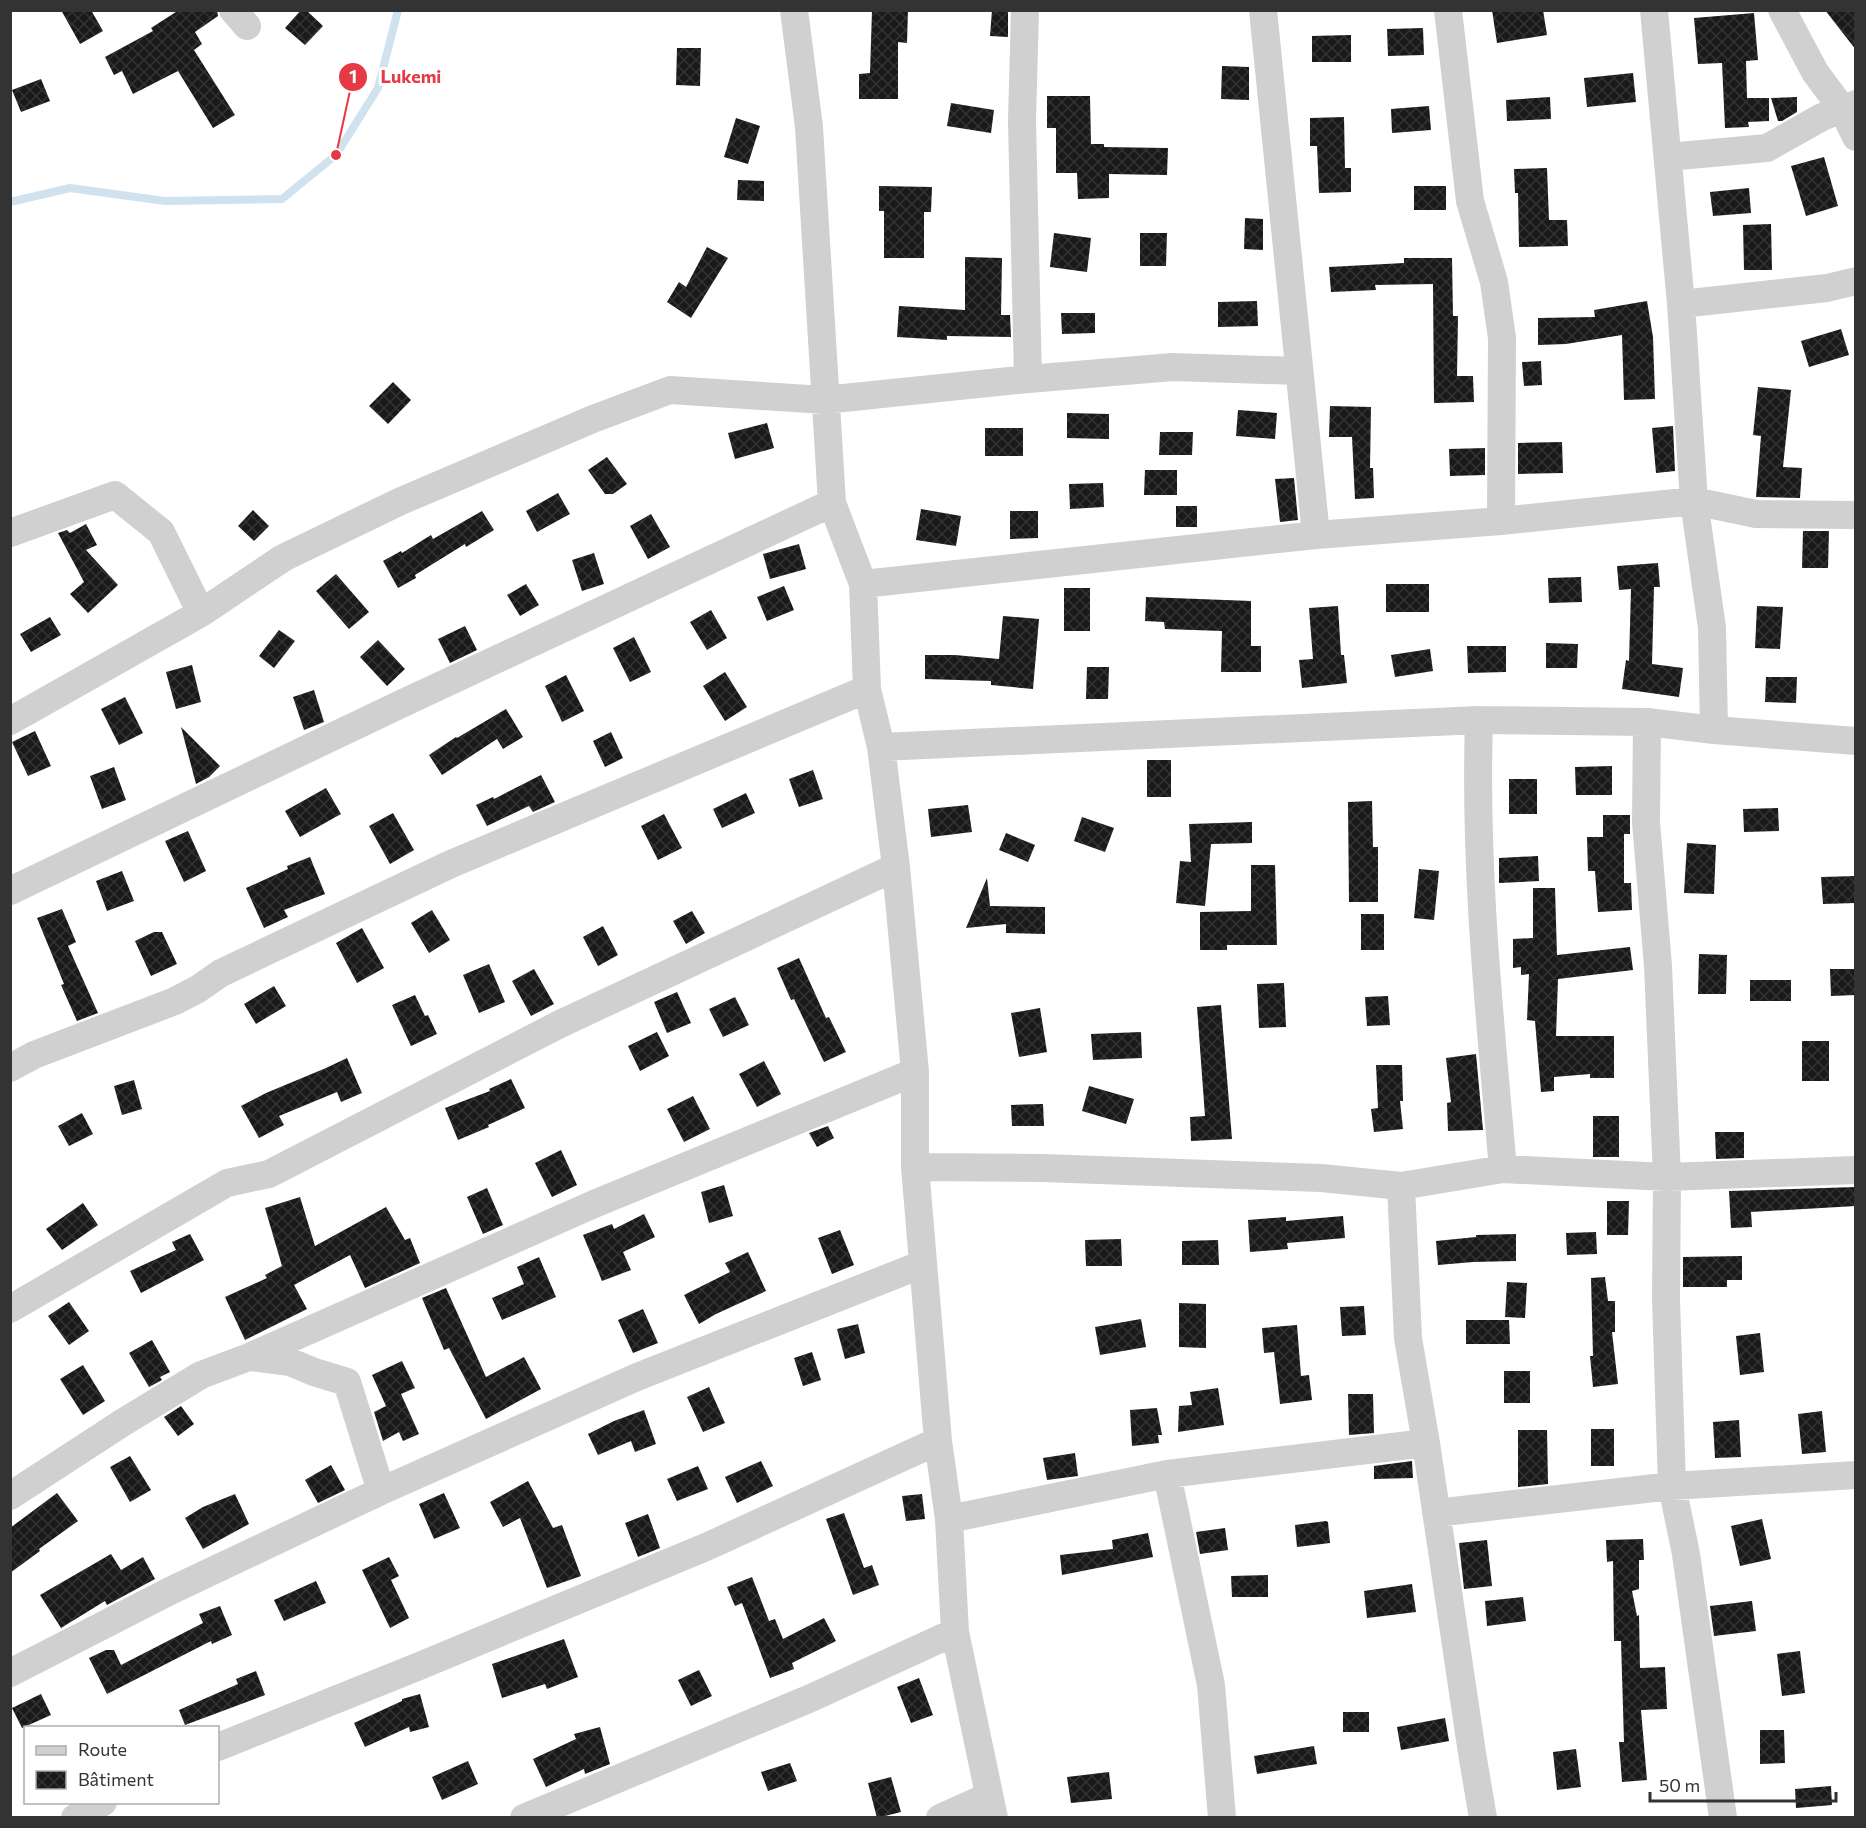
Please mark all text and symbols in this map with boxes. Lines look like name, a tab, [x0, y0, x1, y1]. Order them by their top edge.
callout: Lukemi	[338, 59, 453, 95]
text: 1	[349, 65, 357, 87]
text: Lukemi	[381, 65, 441, 87]
legend	[24, 1726, 219, 1804]
text: Route	[78, 1738, 127, 1760]
scale bar	[1650, 1765, 1836, 1803]
text: Bâtiment	[78, 1768, 154, 1790]
text: 50 m	[1659, 1774, 1700, 1796]

